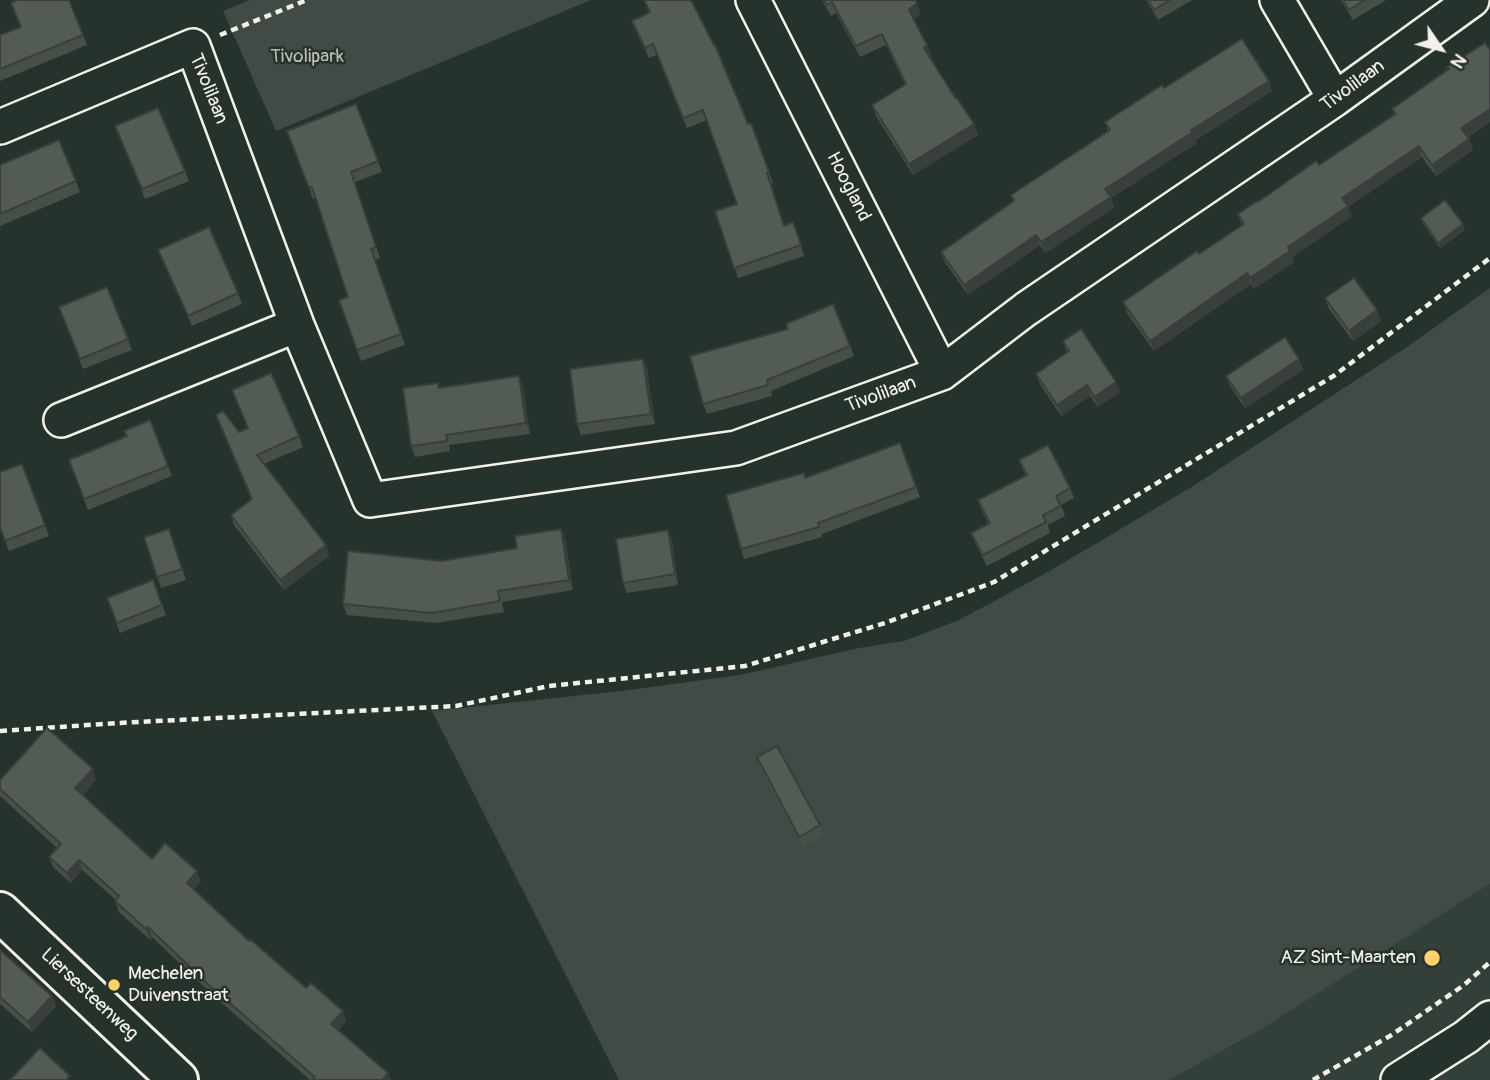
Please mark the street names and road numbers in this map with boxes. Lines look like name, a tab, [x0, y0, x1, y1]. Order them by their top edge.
street label: Tivolilaan	[184, 51, 232, 127]
street label: Tivolilaan	[1317, 55, 1389, 117]
street label: Hoogland	[821, 148, 875, 226]
street label: Tivolilaan	[843, 372, 919, 418]
street label: Liersesteenweg	[35, 944, 143, 1046]

